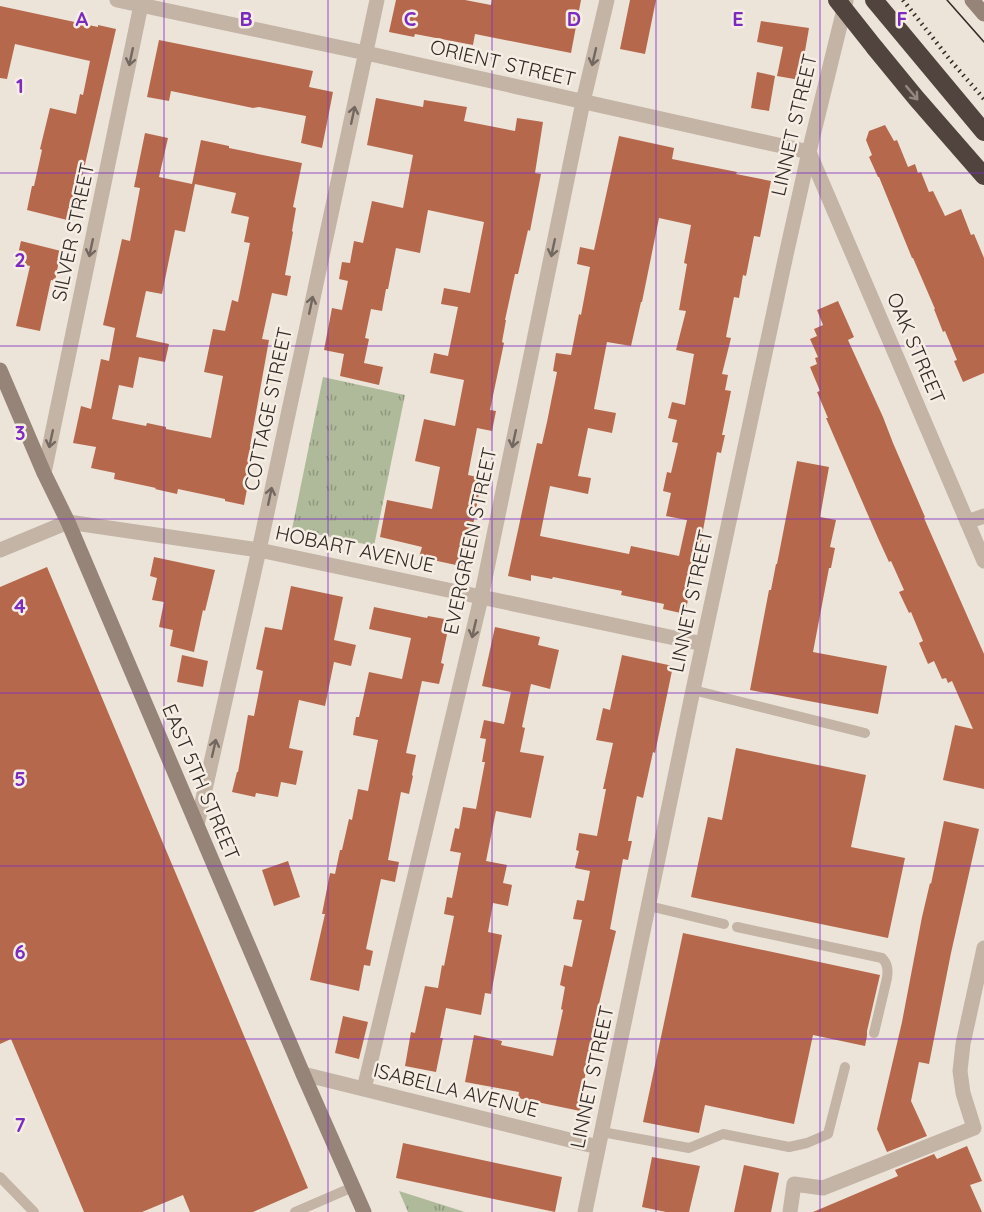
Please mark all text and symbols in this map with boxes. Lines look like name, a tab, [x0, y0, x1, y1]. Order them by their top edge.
text: A	[76, 6, 89, 31]
text: B	[239, 6, 253, 31]
text: C	[404, 6, 417, 31]
text: D	[567, 6, 581, 31]
text: E	[732, 6, 744, 31]
text: F	[896, 6, 908, 31]
street label: ORIENT STREET	[428, 34, 578, 91]
one-way arrow	[587, 47, 599, 66]
one-way arrow	[124, 48, 136, 67]
street label: LINNET STREET	[765, 51, 822, 198]
text: 1	[16, 73, 24, 98]
one-way arrow	[905, 85, 919, 100]
one-way arrow	[347, 105, 359, 124]
street label: SILVER STREET	[46, 160, 99, 303]
one-way arrow	[547, 237, 558, 257]
one-way arrow	[85, 238, 96, 257]
text: 2	[14, 247, 26, 272]
street label: OAK STREET	[882, 288, 951, 407]
one-way arrow	[306, 296, 318, 315]
street label: COTTAGE STREET	[238, 325, 297, 493]
text: 3	[15, 420, 25, 445]
one-way arrow	[508, 428, 519, 448]
one-way arrow	[45, 429, 56, 448]
street label: EVERGREEN STREET	[437, 445, 502, 637]
one-way arrow	[265, 487, 277, 506]
street label: HOBART AVENUE	[273, 519, 437, 578]
street label: LINNET STREET	[663, 527, 718, 675]
text: 4	[14, 593, 26, 618]
one-way arrow	[467, 620, 479, 639]
street label: EAST 5TH STREET	[157, 700, 246, 864]
one-way arrow	[209, 738, 220, 758]
text: 5	[14, 766, 26, 791]
text: 6	[14, 939, 26, 964]
street label: LINNET STREET	[564, 1003, 619, 1151]
street label: ISABELLA AVENUE	[371, 1057, 541, 1122]
text: 7	[15, 1112, 26, 1137]

